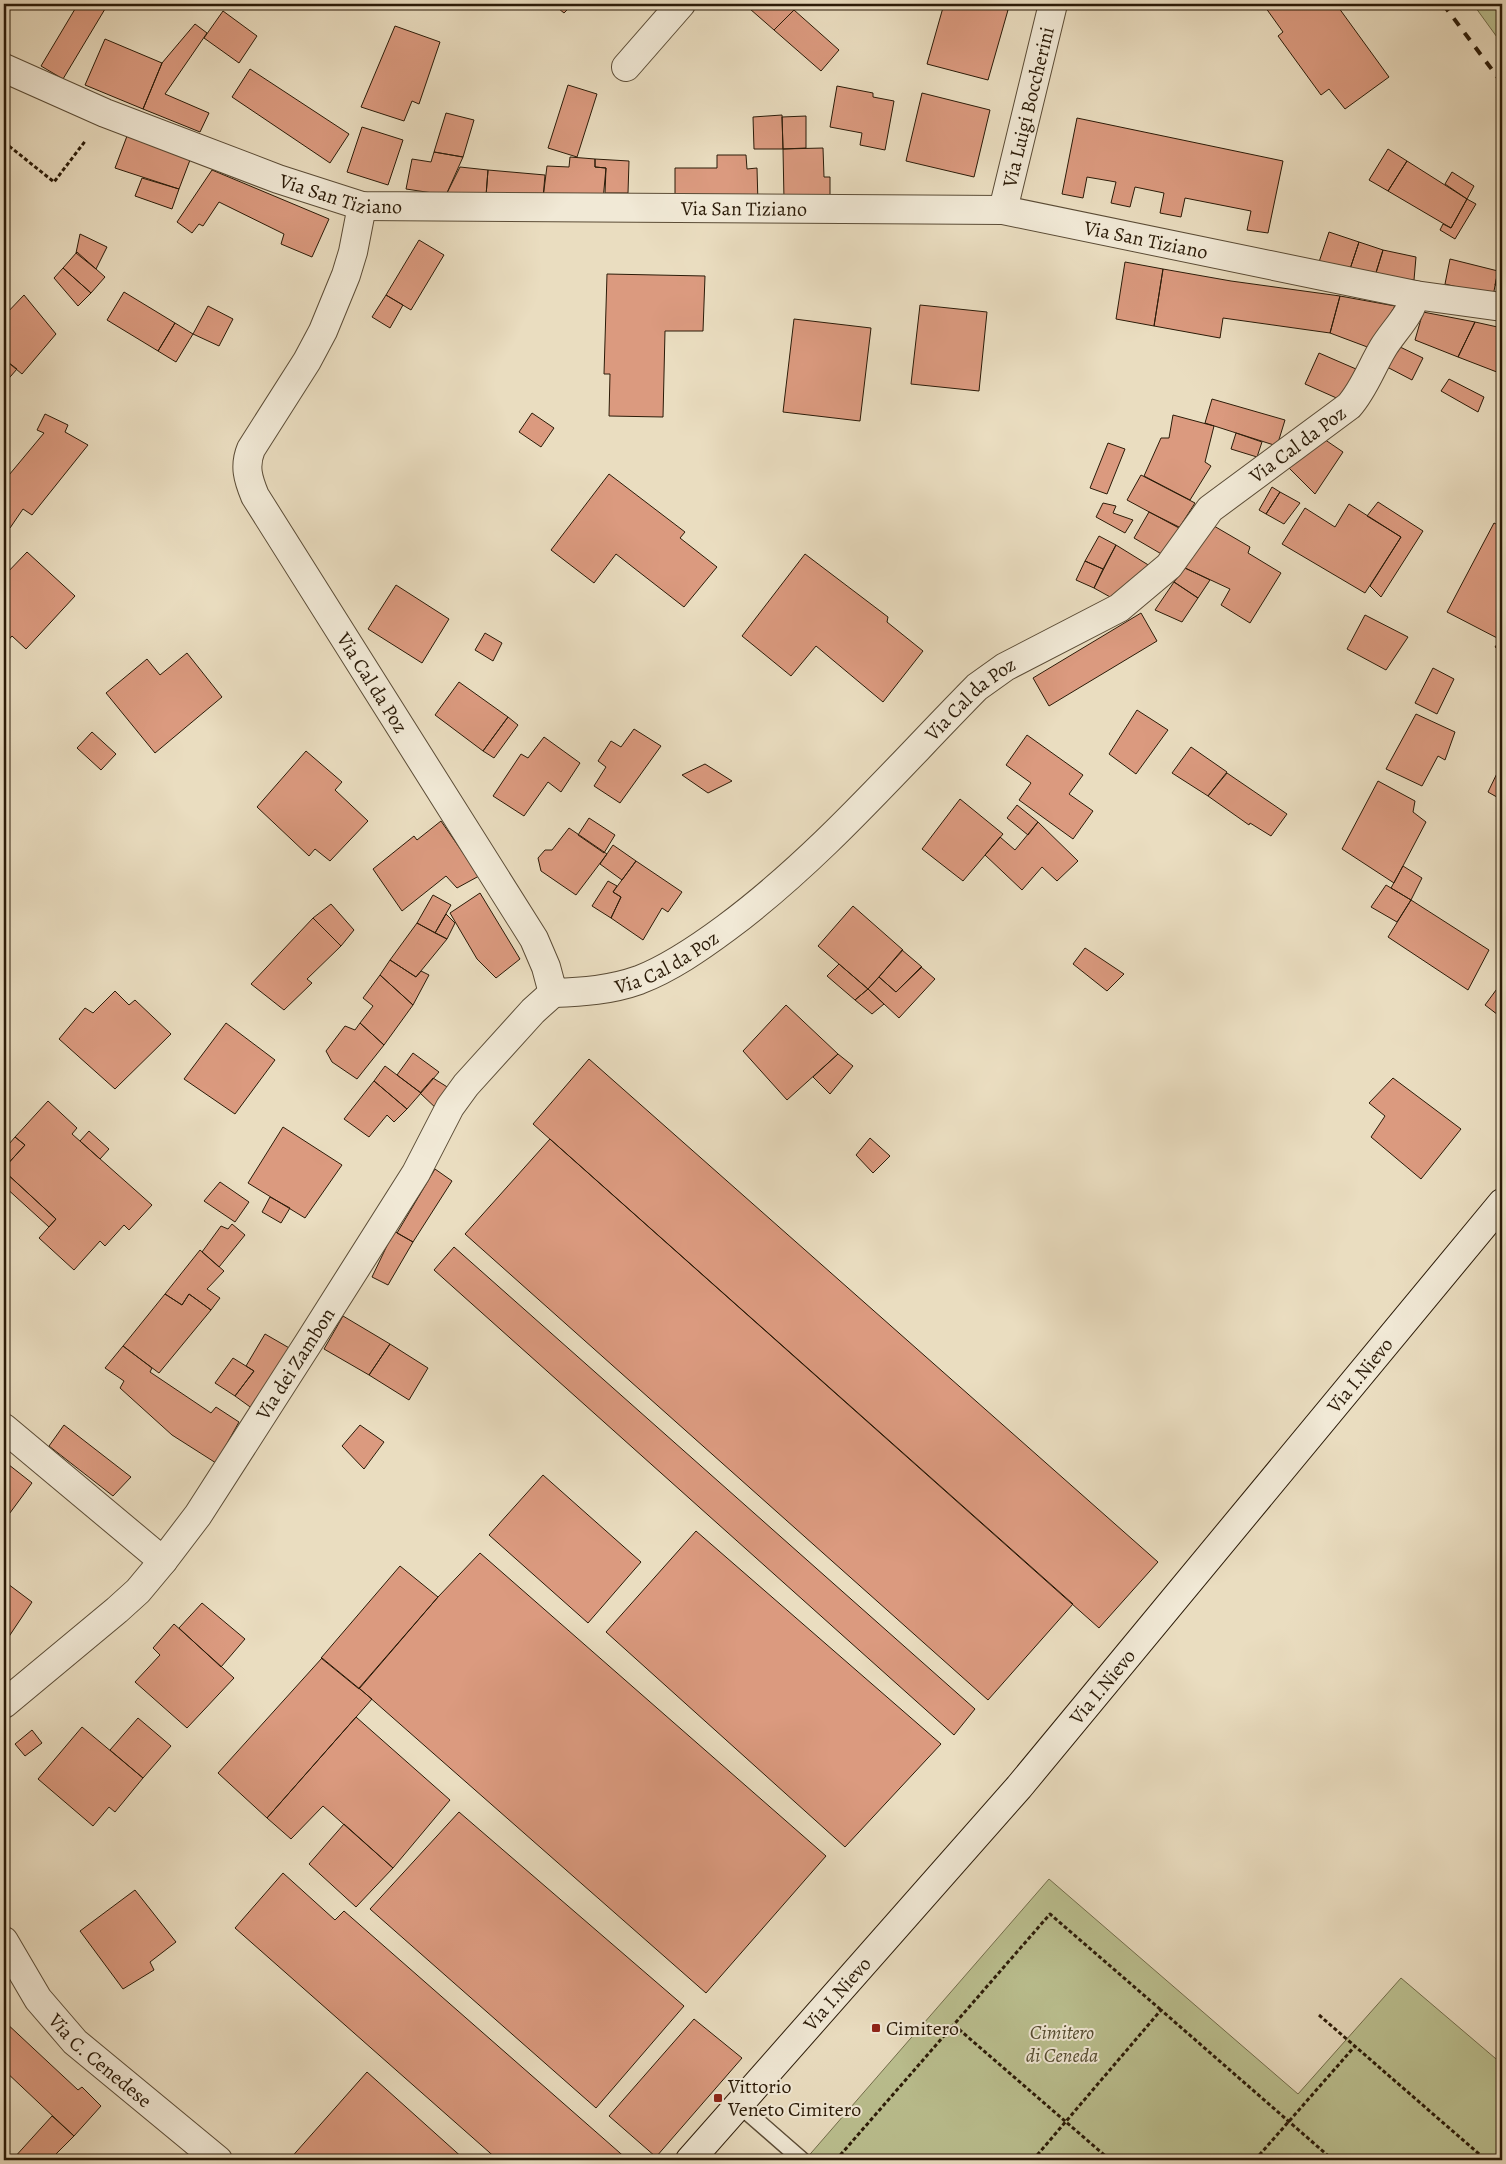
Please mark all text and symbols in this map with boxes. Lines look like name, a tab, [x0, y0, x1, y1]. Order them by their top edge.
street label: Via Luigi Boccherini	[995, 24, 1061, 191]
street label: Via San Tiziano	[275, 167, 402, 220]
street label: Via San Tiziano	[680, 194, 807, 222]
street label: Via San Tiziano	[1081, 213, 1210, 265]
street label: Via Cal da Poz	[1243, 399, 1352, 490]
street label: Via Cal da Poz	[330, 626, 414, 738]
street label: Via Cal da Poz	[918, 650, 1020, 747]
street label: Via Cal da Poz	[611, 924, 724, 1000]
street label: Via dei Zambon	[249, 1302, 341, 1426]
street label: Via I.Nievo	[1320, 1332, 1399, 1419]
street label: Via I.Nievo	[1062, 1643, 1142, 1731]
street label: Via I.Nievo	[796, 1951, 877, 2037]
street label: Via C. Cenedese	[42, 2007, 158, 2114]
place label: Cimitero	[886, 2015, 959, 2042]
park label: Cimitero di Ceneda	[1026, 2019, 1098, 2069]
marker: Cimitero	[870, 2022, 882, 2034]
place label: Vittorio Veneto Cimitero	[727, 2073, 861, 2123]
marker: Vittorio Veneto Cimitero	[712, 2092, 724, 2104]

